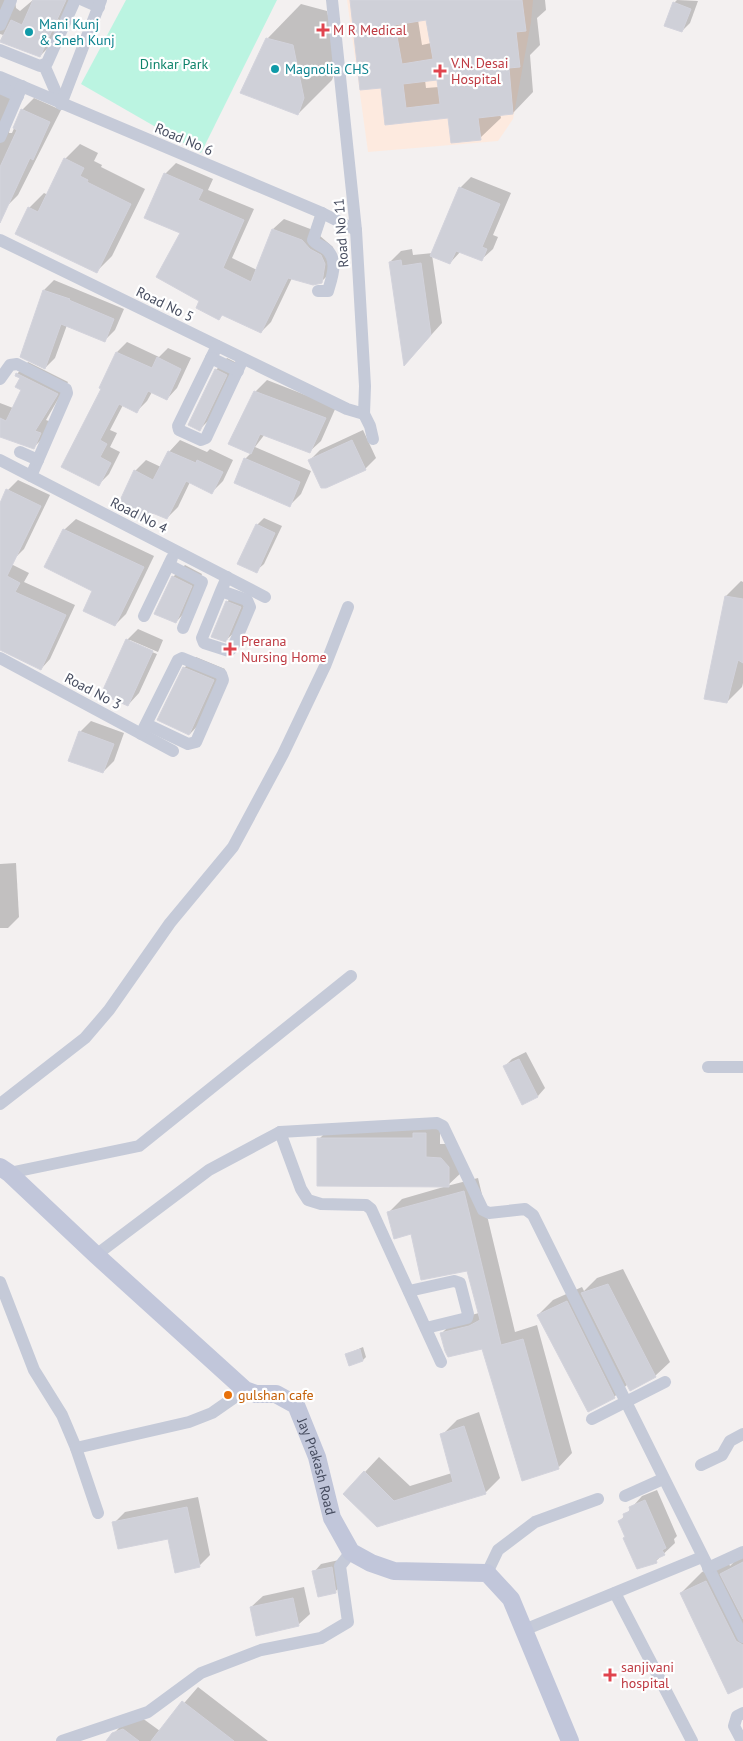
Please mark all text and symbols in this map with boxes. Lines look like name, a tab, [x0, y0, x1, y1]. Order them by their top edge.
place label: Mani Kunj & Sneh Kunj	[39, 15, 115, 49]
place label: M R Medical	[333, 21, 407, 39]
marker: M R Medical	[317, 24, 329, 36]
marker: Mani Kunj & Sneh Kunj	[23, 26, 35, 38]
place label: V.N. Desai Hospital	[450, 54, 509, 88]
park label: Dinkar Park	[140, 55, 209, 73]
place label: Magnolia CHS	[285, 60, 369, 78]
marker: Magnolia CHS	[269, 63, 281, 75]
marker: V.N. Desai Hospital	[433, 64, 447, 78]
street label: Road No 6	[152, 119, 216, 159]
street label: Road No 11	[330, 198, 352, 268]
street label: Road No 5	[133, 282, 197, 326]
street label: Road No 4	[107, 493, 171, 537]
place label: Prerana Nursing Home	[241, 632, 327, 666]
marker: Prerana Nursing Home	[223, 642, 237, 656]
street label: Road No 3	[62, 669, 124, 713]
place label: gulshan cafe	[238, 1386, 314, 1404]
marker: gulshan cafe	[222, 1389, 234, 1401]
street label: Jay Prakash Road	[293, 1414, 340, 1517]
place label: sanjivani hospital	[621, 1658, 674, 1692]
marker: sanjivani hospital	[603, 1668, 617, 1682]

